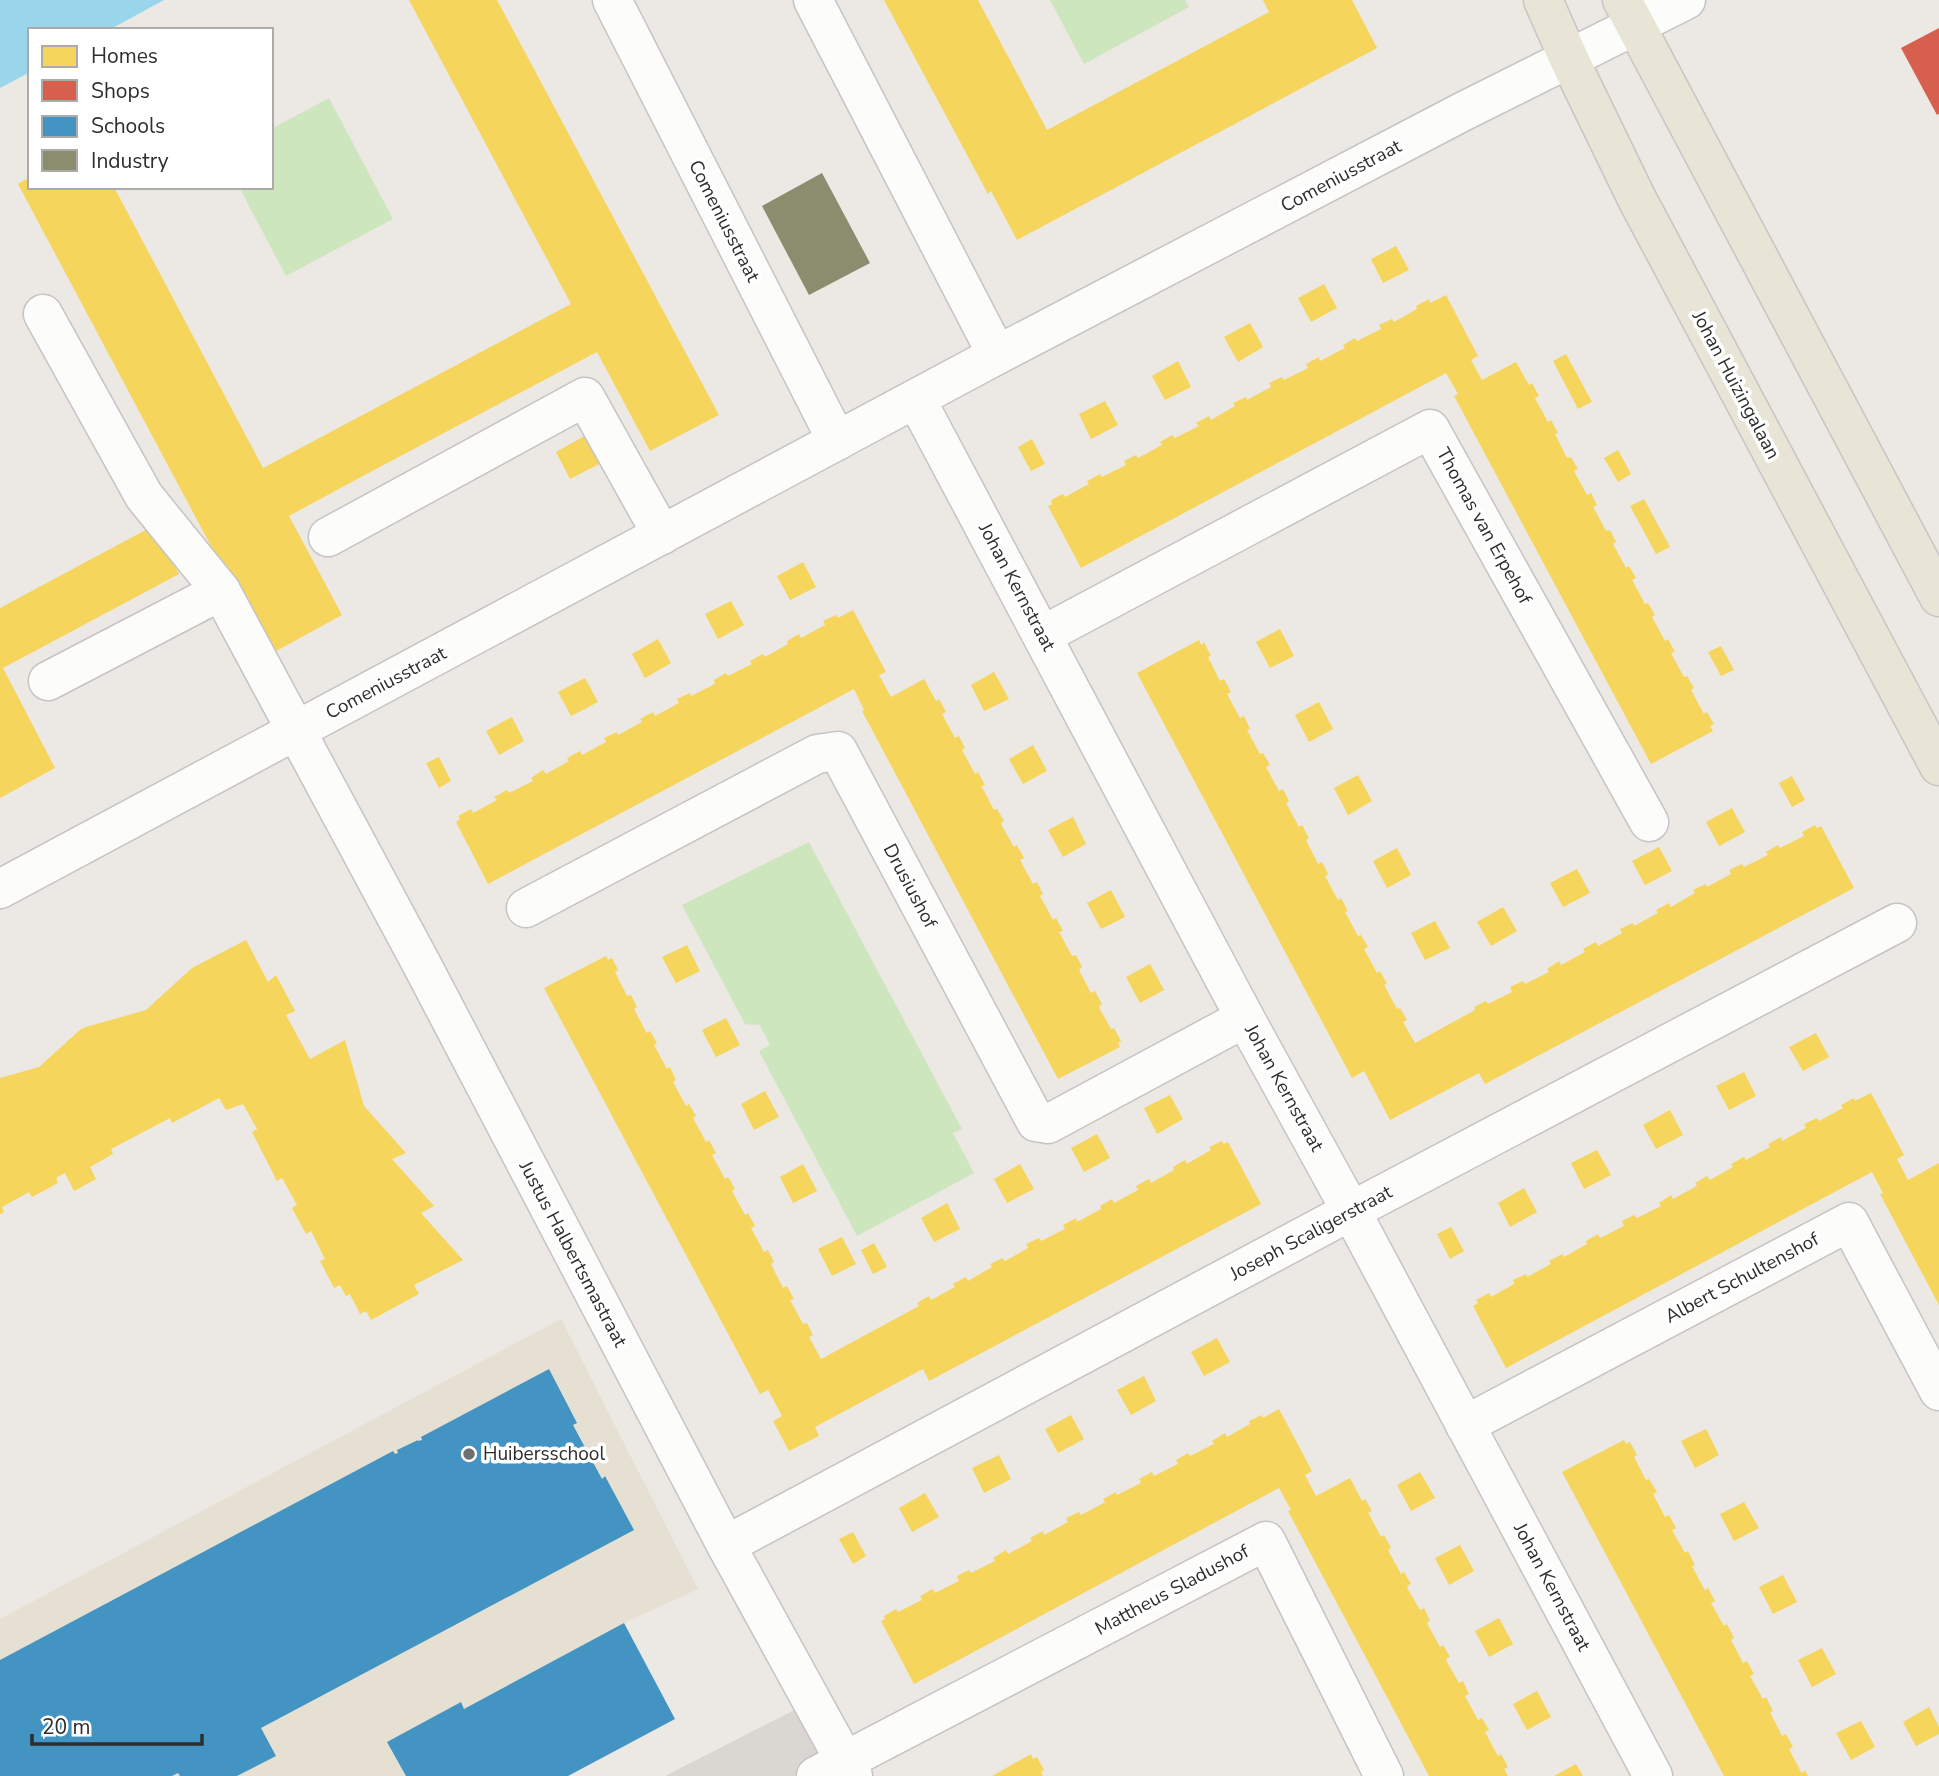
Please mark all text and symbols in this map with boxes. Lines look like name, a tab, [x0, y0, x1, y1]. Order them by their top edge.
legend	[28, 28, 273, 189]
text: Homes	[91, 42, 158, 70]
text: Shops	[91, 77, 150, 105]
text: Schools	[91, 112, 165, 140]
street label: Comeniusstraat	[1276, 133, 1406, 219]
text: Industry	[91, 147, 169, 175]
street label: Comeniusstraat	[682, 156, 766, 287]
street label: Johan Huizingalaan	[1685, 305, 1786, 464]
street label: Thomas van Erpehof	[1430, 443, 1538, 609]
street label: Johan Kernstraat	[972, 517, 1062, 656]
street label: Comeniusstraat	[321, 640, 451, 726]
street label: Drusiushof	[877, 839, 944, 934]
street label: Johan Kernstraat	[1238, 1019, 1330, 1157]
street label: Justus Halbertsmastraat	[512, 1156, 633, 1352]
street label: Joseph Scaligerstraat	[1224, 1179, 1397, 1287]
street label: Albert Schultenshof	[1660, 1226, 1824, 1330]
place label: Huibersschool	[483, 1441, 605, 1467]
marker: Huibersschool	[461, 1446, 477, 1462]
street label: Johan Kernstraat	[1507, 1517, 1597, 1656]
street label: Mattheus Sladushof	[1090, 1538, 1254, 1642]
scale bar	[32, 1702, 201, 1746]
text: 20 m	[42, 1713, 91, 1741]

